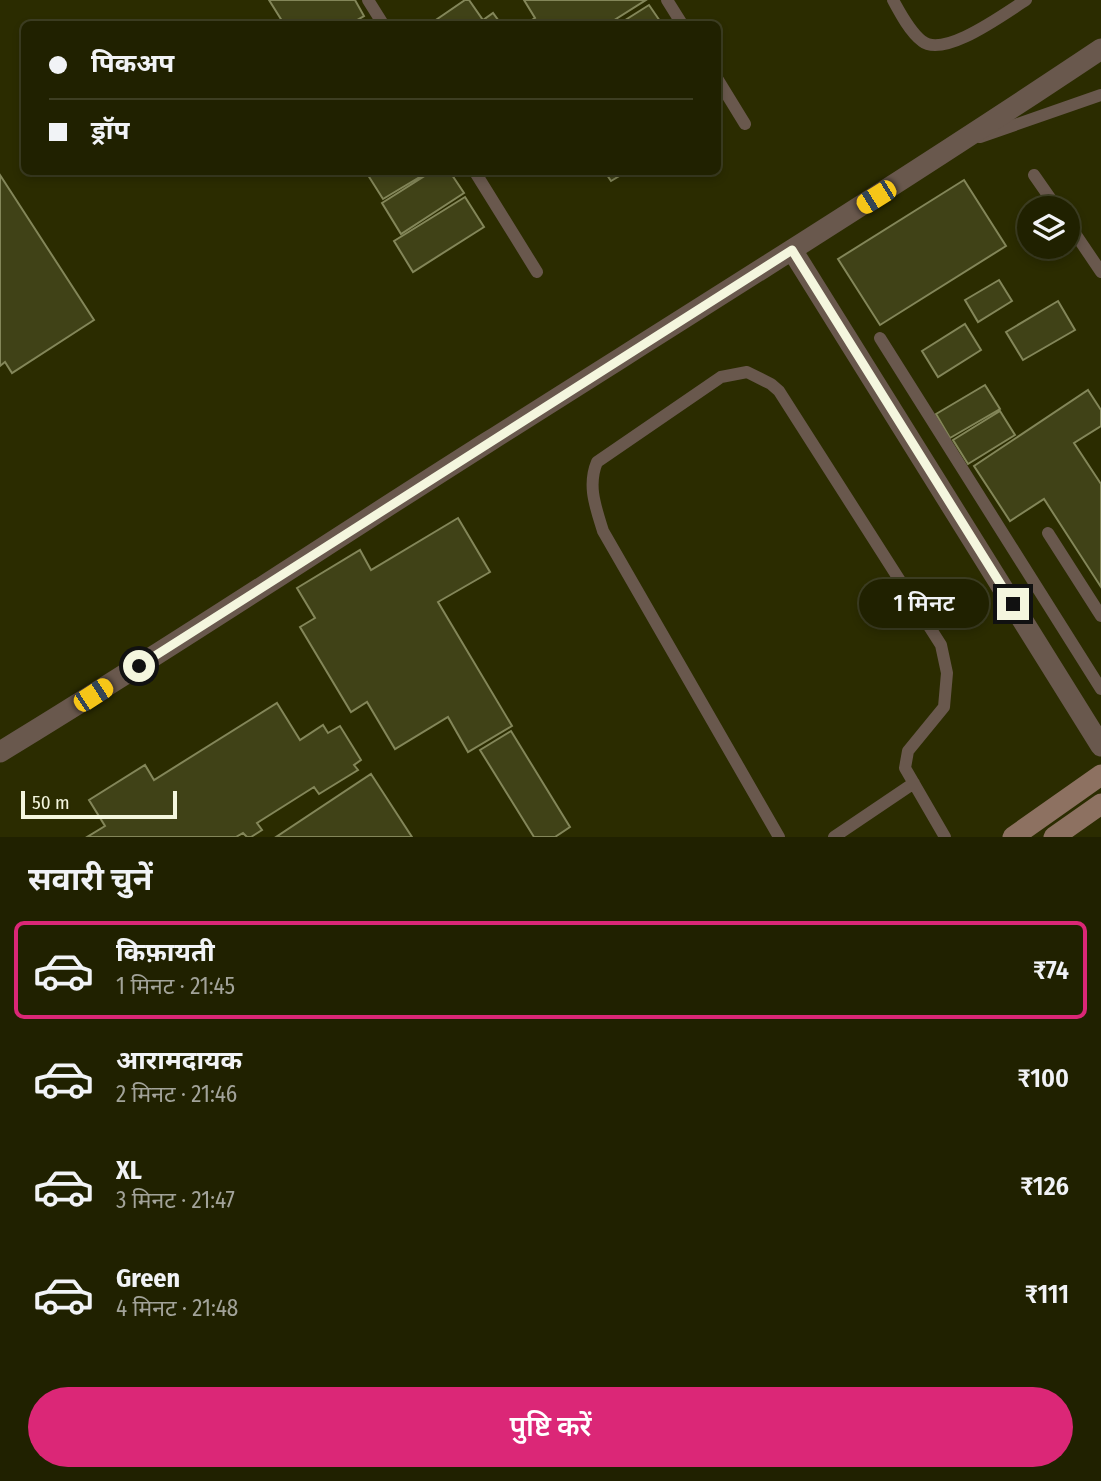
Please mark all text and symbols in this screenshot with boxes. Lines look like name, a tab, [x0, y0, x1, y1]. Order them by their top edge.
text: पिकअप	[91, 48, 174, 79]
text: ड्रॉप	[91, 115, 129, 146]
car	[853, 177, 900, 217]
map controls	[1017, 196, 1080, 259]
button: layers	[1017, 196, 1080, 259]
callout: 1 मिनट	[859, 580, 988, 628]
route end	[997, 588, 1029, 620]
text: 1 मिनट	[893, 589, 955, 617]
route start	[123, 650, 155, 682]
car	[70, 675, 117, 715]
scale bar	[21, 788, 177, 820]
text: 50 m	[32, 791, 70, 814]
text: सवारी चुनें	[28, 860, 152, 898]
text: किफ़ायती	[116, 937, 215, 968]
icon: car	[32, 939, 95, 1002]
text: ₹74	[1033, 955, 1069, 986]
text: 1 मिनट · 21:45	[116, 972, 235, 1000]
text: आरामदायक	[116, 1045, 242, 1076]
icon: car	[32, 1047, 95, 1110]
text: ₹100	[1017, 1063, 1069, 1094]
text: 2 मिनट · 21:46	[116, 1080, 237, 1108]
icon: car	[32, 1155, 95, 1218]
text: XL	[116, 1155, 142, 1186]
text: ₹126	[1020, 1171, 1069, 1202]
text: 3 मिनट · 21:47	[116, 1186, 235, 1214]
icon: car	[32, 1263, 95, 1326]
text: Green	[116, 1263, 180, 1294]
text: ₹111	[1025, 1279, 1069, 1310]
text: 4 मिनट · 21:48	[116, 1294, 238, 1322]
button: पुष्टि करें	[28, 1387, 1073, 1467]

